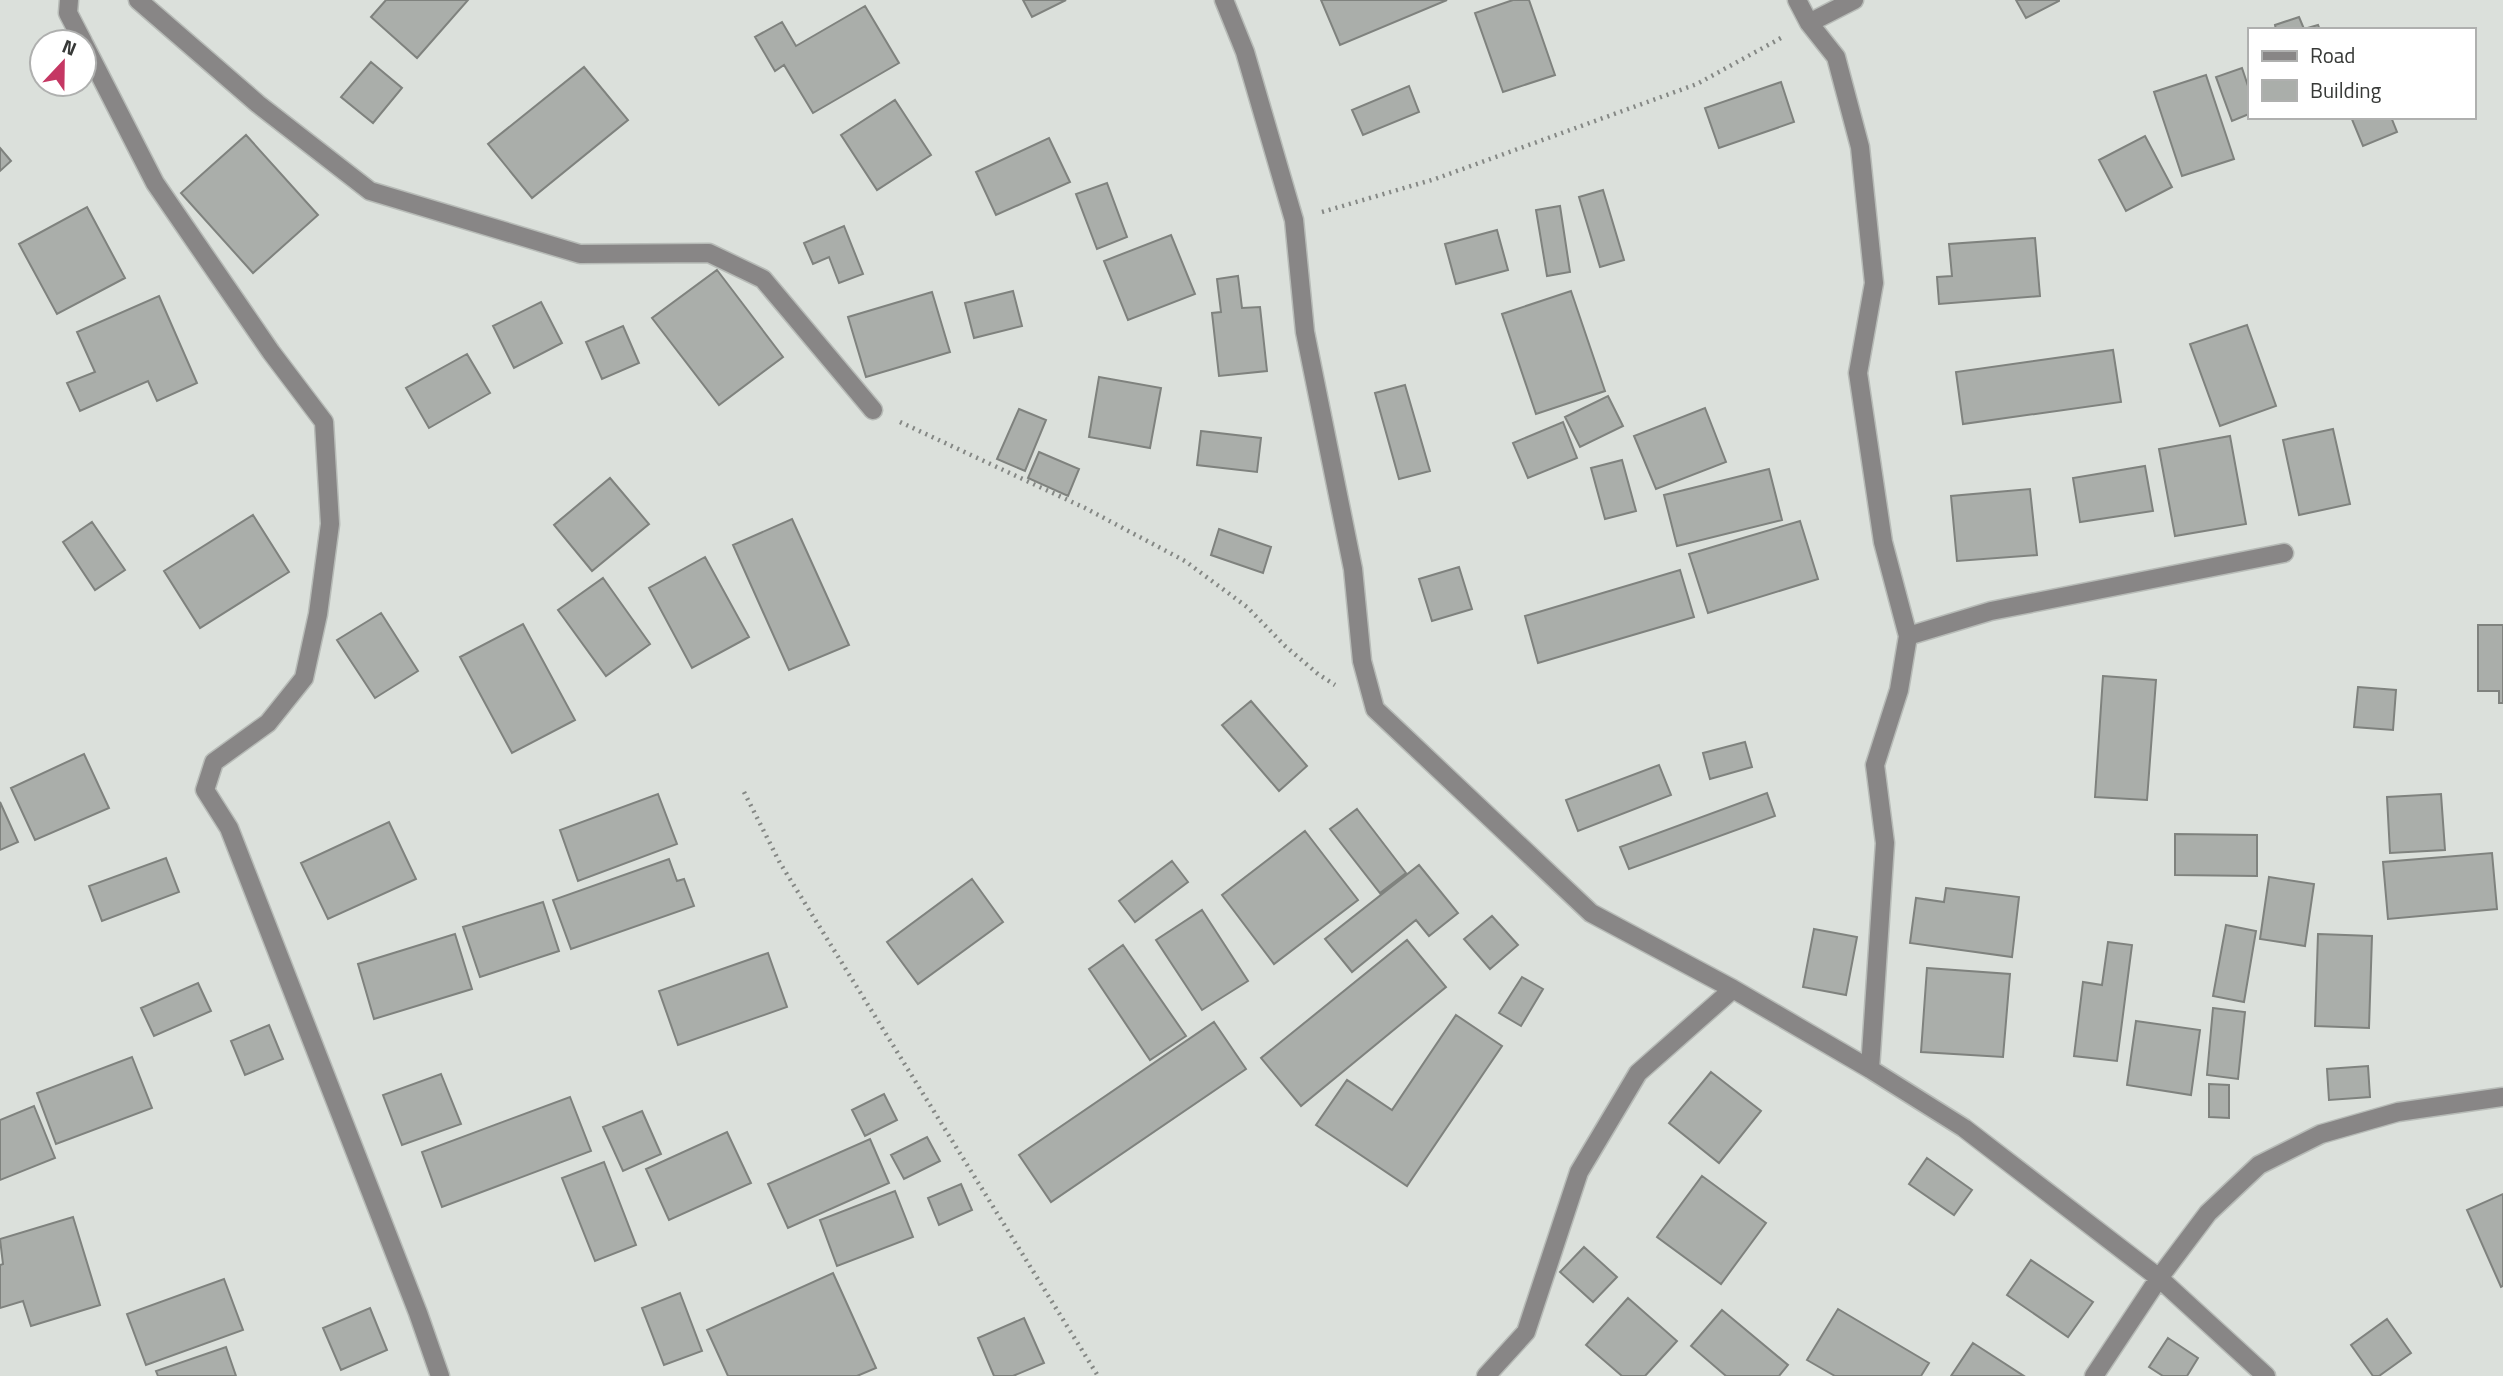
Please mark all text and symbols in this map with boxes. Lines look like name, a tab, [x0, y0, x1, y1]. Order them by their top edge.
north arrow	[28, 28, 98, 98]
legend	[2248, 28, 2475, 119]
text: N	[58, 31, 81, 63]
text: Road	[2310, 39, 2355, 71]
text: Building	[2310, 74, 2382, 106]

